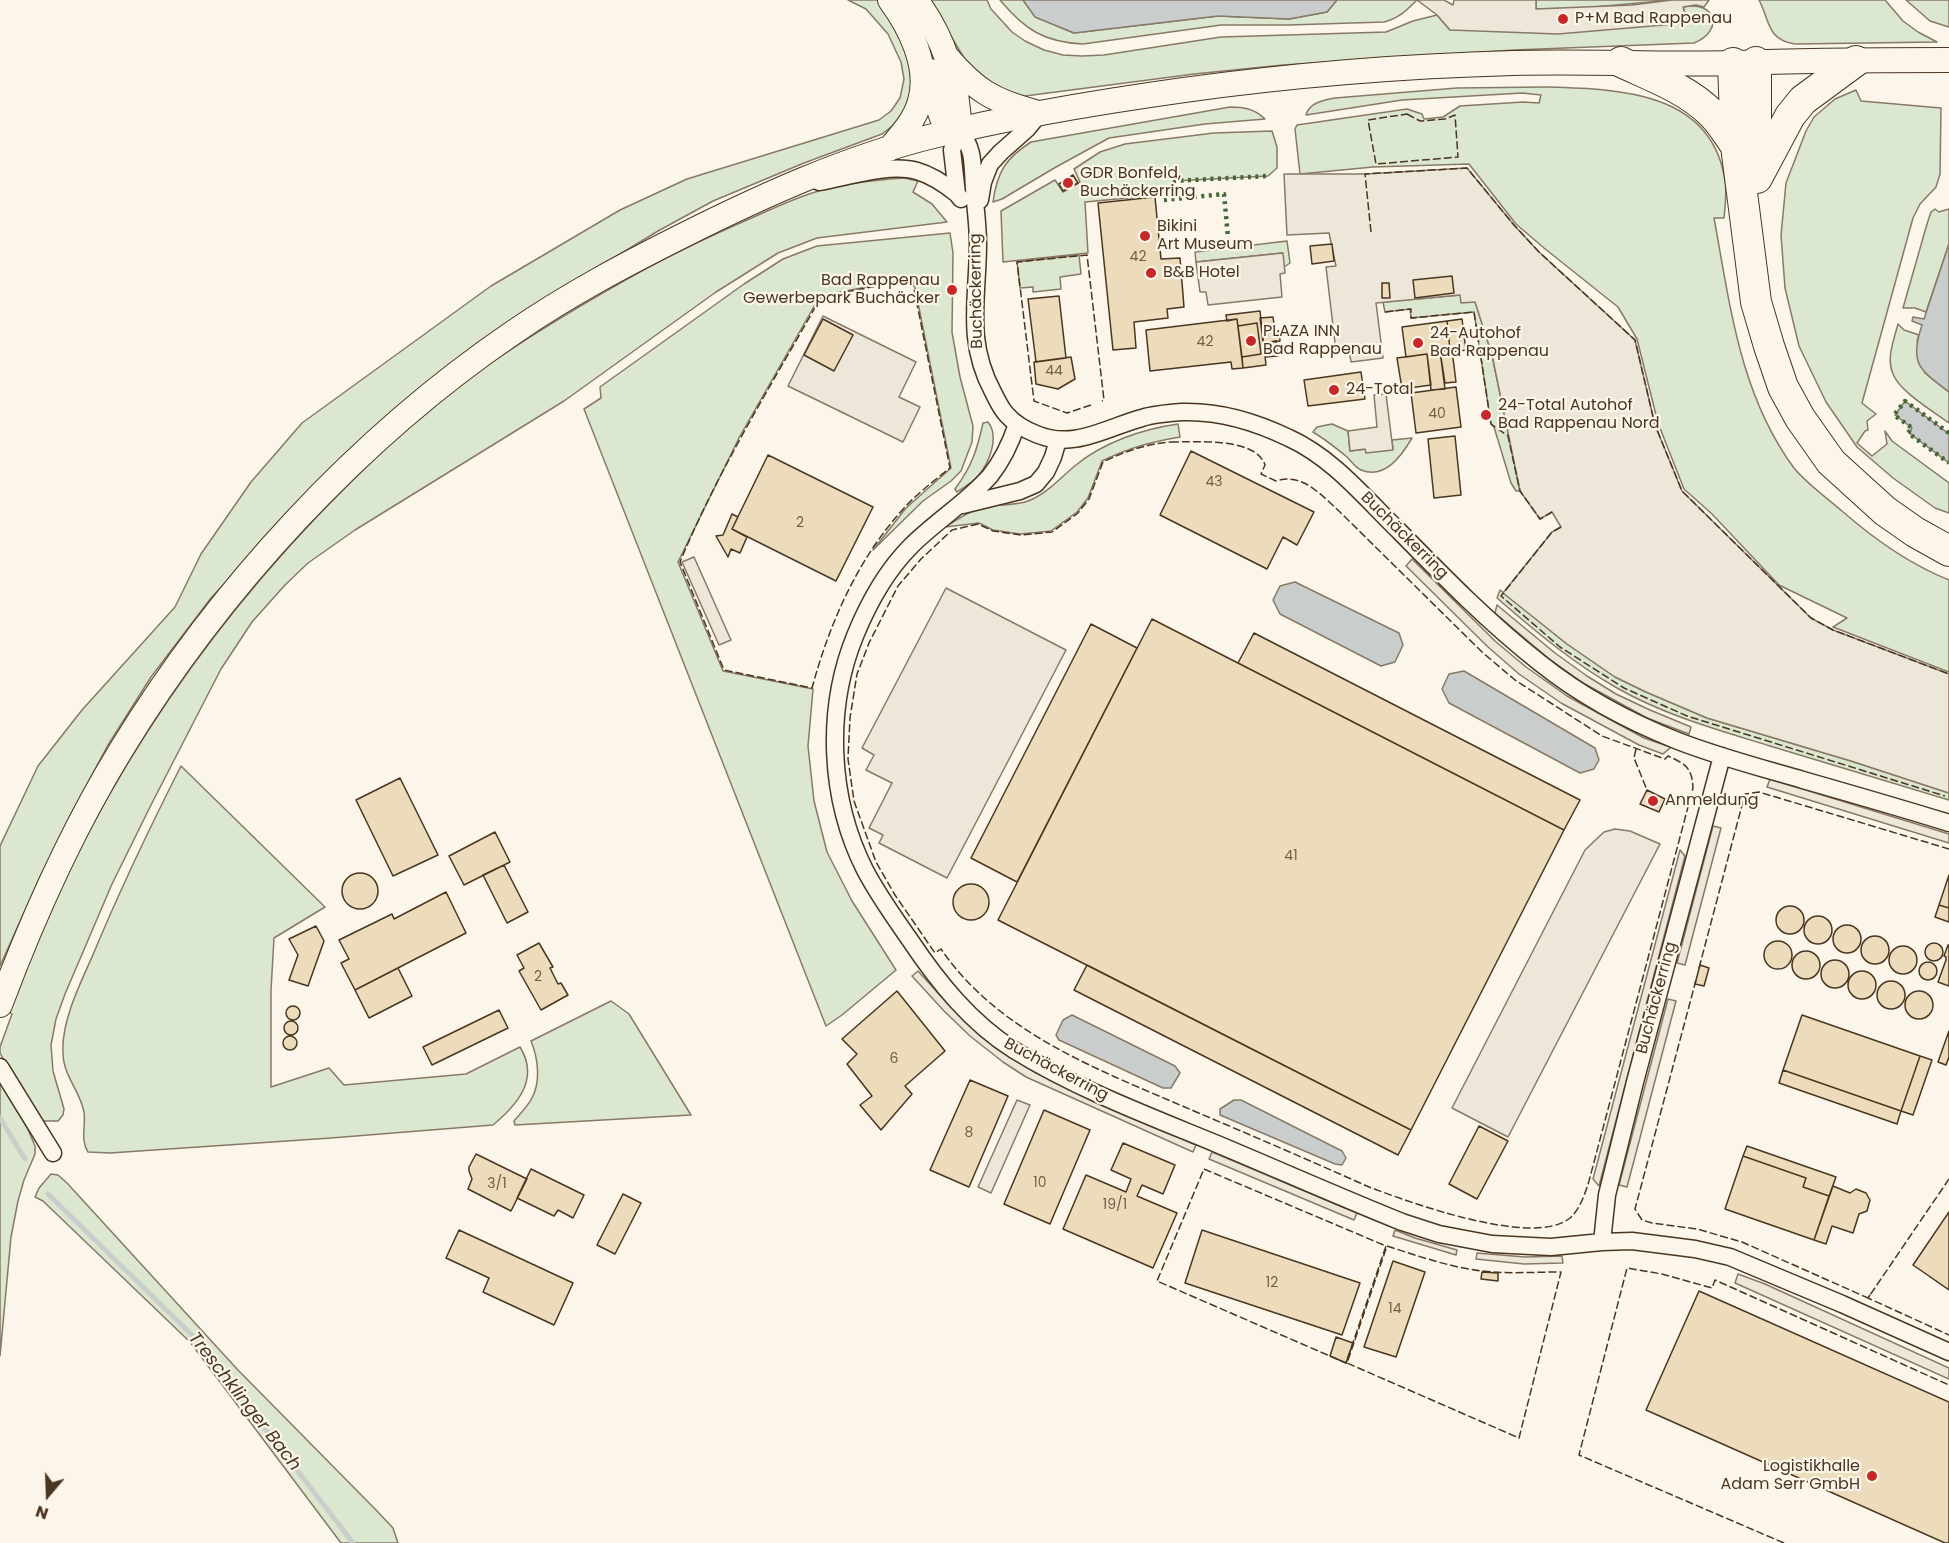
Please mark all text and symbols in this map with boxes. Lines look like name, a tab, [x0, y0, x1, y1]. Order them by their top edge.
place label: P+M Bad Rappenau	[1575, 9, 1732, 29]
marker: P+M Bad Rappenau	[1556, 12, 1570, 26]
place label: GDR Bonfeld, Buchäckerring	[1080, 164, 1196, 202]
marker: GDR Bonfeld, Buchäckerring	[1061, 176, 1075, 190]
place label: Bikini Art Museum	[1157, 217, 1253, 255]
marker: Bikini Art Museum	[1138, 229, 1152, 243]
street label: Buchäckerring	[966, 233, 988, 349]
house number: 42	[1130, 249, 1146, 265]
place label: B&B Hotel	[1163, 263, 1240, 283]
marker: B&B Hotel	[1144, 266, 1158, 280]
place label: Bad Rappenau Gewerbepark Buchäcker	[743, 271, 940, 309]
marker: Bad Rappenau Gewerbepark Buchäcker	[945, 283, 959, 297]
place label: PLAZA INN Bad Rappenau	[1263, 322, 1382, 360]
place label: 24-Autohof Bad Rappenau	[1430, 324, 1549, 362]
house number: 42	[1197, 334, 1213, 350]
marker: PLAZA INN Bad Rappenau	[1244, 334, 1258, 348]
marker: 24-Autohof Bad Rappenau	[1411, 336, 1425, 350]
house number: 44	[1045, 363, 1063, 379]
place label: 24-Total	[1346, 380, 1414, 400]
marker: 24-Total	[1327, 383, 1341, 397]
place label: 24-Total Autohof Bad Rappenau Nord	[1498, 396, 1660, 434]
house number: 40	[1428, 406, 1446, 422]
marker: 24-Total Autohof Bad Rappenau Nord	[1479, 408, 1493, 422]
house number: 43	[1205, 474, 1223, 490]
street label: Buchäckerring	[1356, 488, 1452, 584]
house number: 2	[796, 515, 804, 531]
place label: Anmeldung	[1665, 791, 1758, 811]
marker: Anmeldung	[1646, 794, 1660, 808]
house number: 41	[1284, 848, 1298, 864]
street label: Buchäckerring	[1633, 940, 1681, 1056]
house number: 2	[534, 969, 542, 985]
street label: Buchäckerring	[1000, 1034, 1112, 1106]
house number: 6	[890, 1051, 898, 1067]
house number: 8	[965, 1125, 973, 1141]
house number: 10	[1033, 1175, 1047, 1191]
house number: 3/1	[487, 1176, 507, 1192]
house number: 19/1	[1103, 1197, 1127, 1213]
house number: 12	[1266, 1275, 1278, 1291]
house number: 14	[1388, 1301, 1402, 1317]
water label: Treschklinger Bach	[183, 1328, 305, 1476]
place label: Logistikhalle Adam Serr GmbH	[1720, 1457, 1860, 1495]
north arrow	[18, 1465, 78, 1525]
marker: Logistikhalle Adam Serr GmbH	[1865, 1469, 1879, 1483]
text: N	[33, 1500, 51, 1525]

